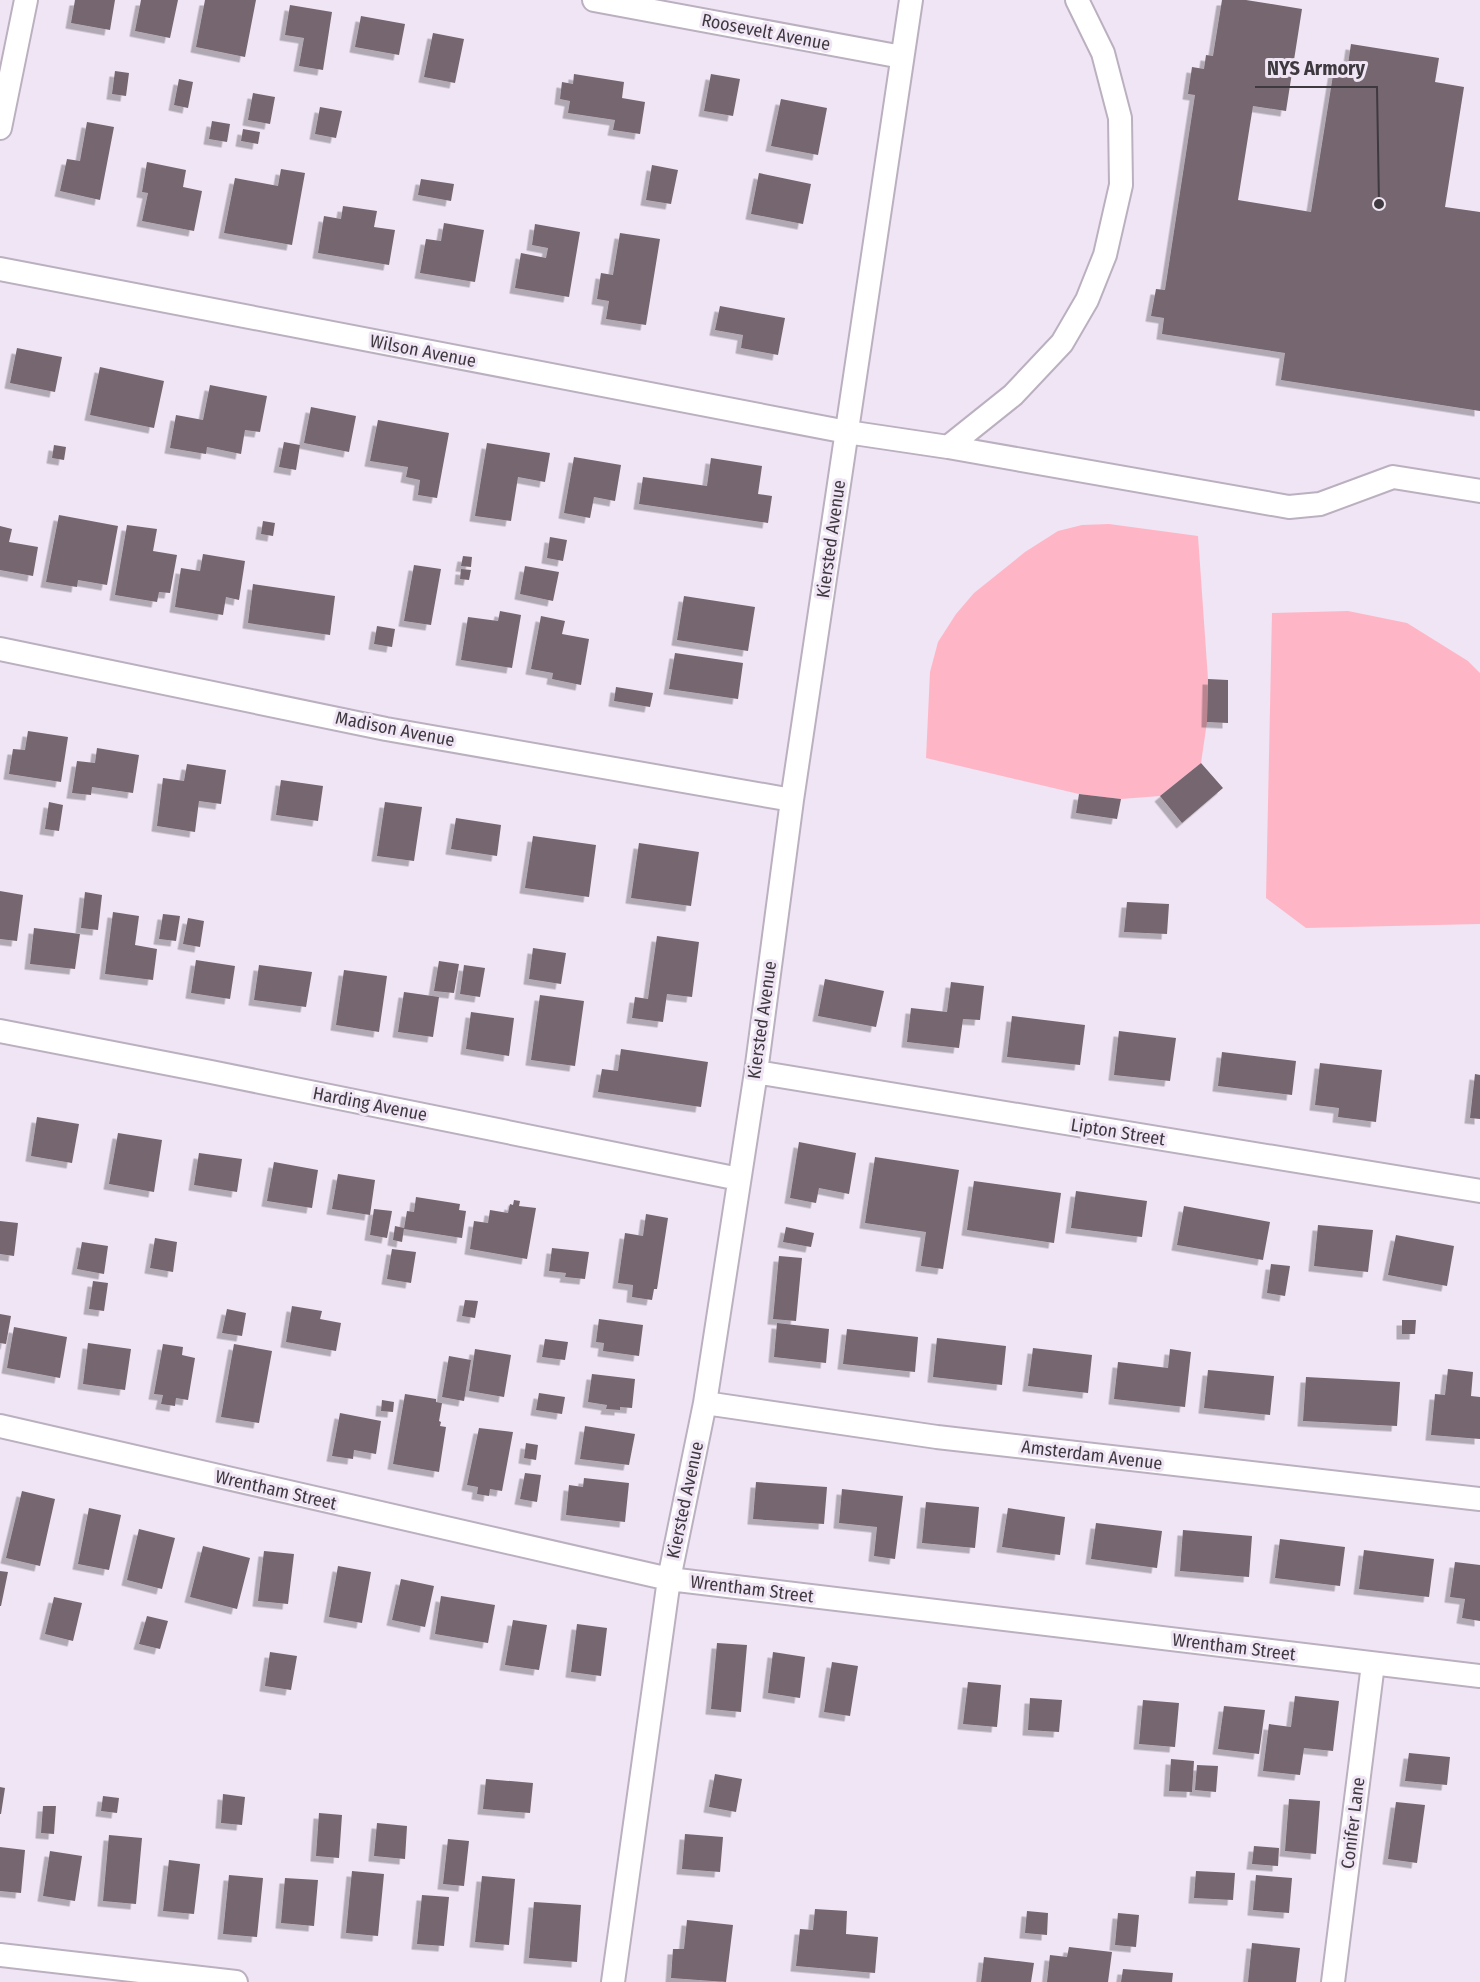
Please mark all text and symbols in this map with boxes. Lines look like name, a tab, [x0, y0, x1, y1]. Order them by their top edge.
street label: Roosevelt Avenue	[700, 9, 832, 55]
callout: NYS Armory	[1255, 49, 1377, 87]
text: NYS Armory	[1267, 56, 1365, 80]
street label: Wilson Avenue	[368, 330, 478, 372]
street label: Kiersted Avenue	[812, 478, 850, 600]
street label: Madison Avenue	[334, 707, 456, 751]
street label: Kiersted Avenue	[743, 959, 781, 1081]
street label: Harding Avenue	[311, 1082, 429, 1126]
street label: Lipton Street	[1069, 1114, 1167, 1150]
street label: Amsterdam Avenue	[1020, 1435, 1164, 1475]
street label: Kiersted Avenue	[662, 1439, 708, 1561]
street label: Wrentham Street	[213, 1465, 339, 1515]
street label: Wrentham Street	[689, 1571, 815, 1607]
street label: Wrentham Street	[1171, 1629, 1297, 1665]
street label: Conifer Lane	[1336, 1776, 1370, 1870]

